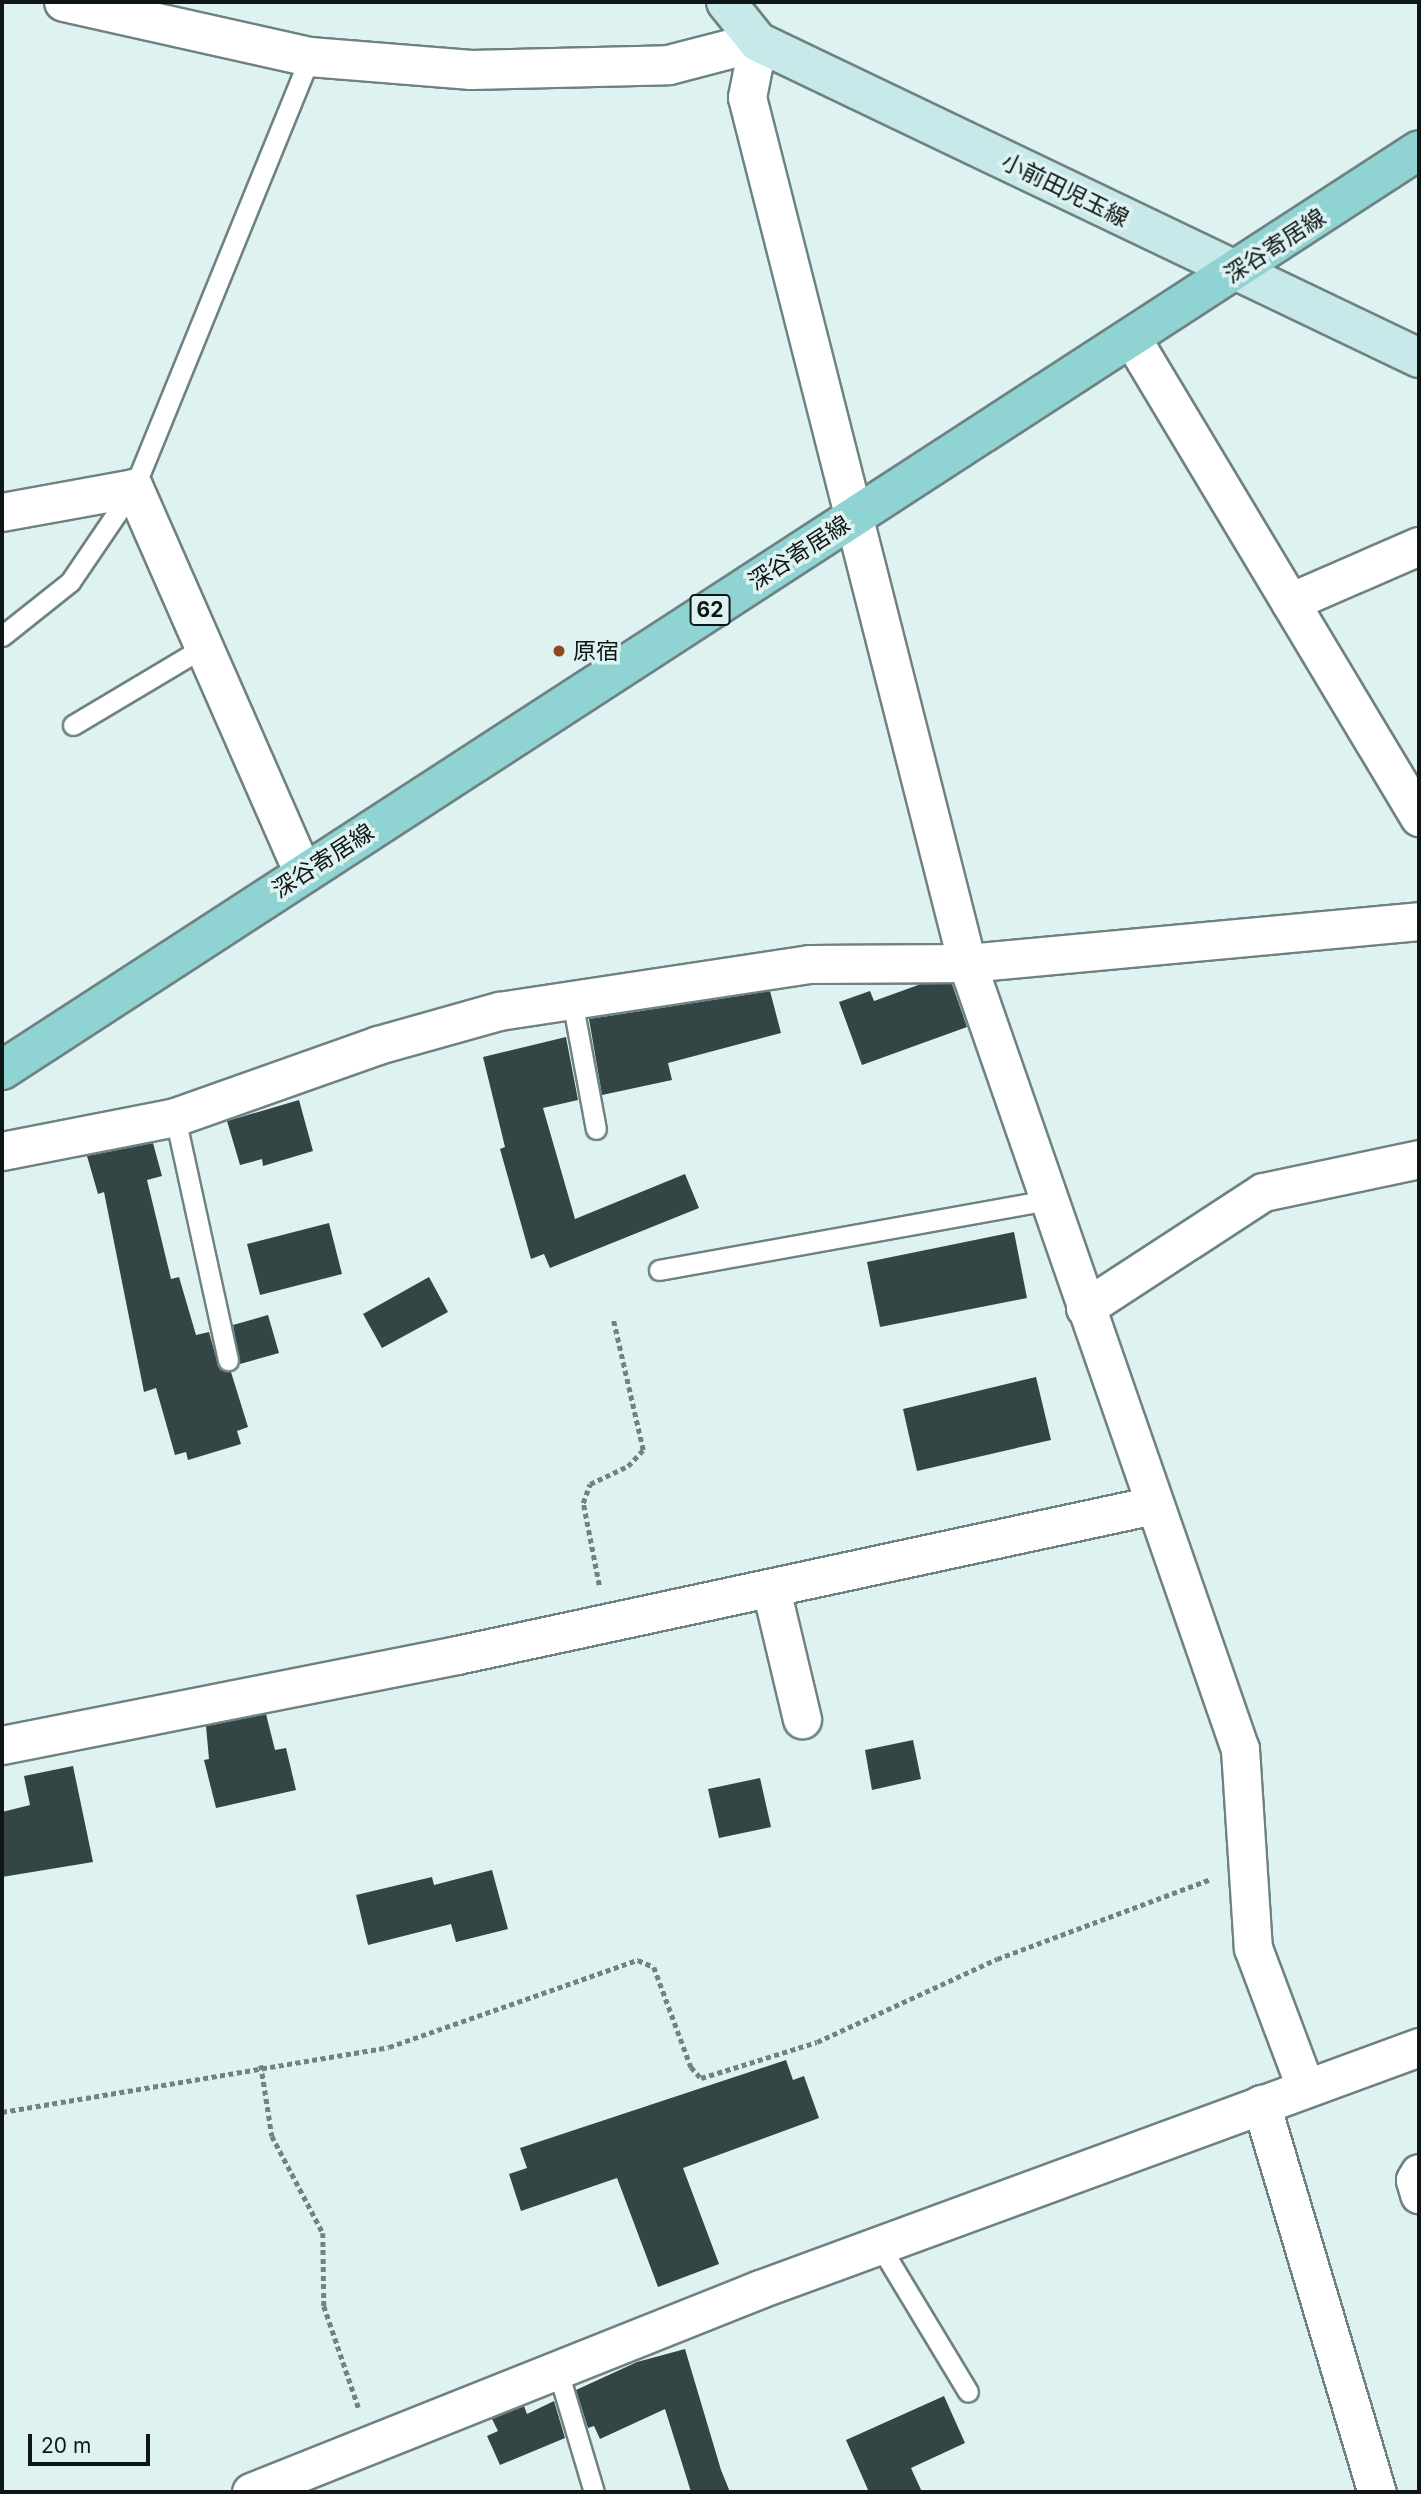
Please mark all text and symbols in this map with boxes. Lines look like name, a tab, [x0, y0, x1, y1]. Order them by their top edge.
street label: 小前田児玉線	[997, 147, 1133, 233]
street label: 深谷寄居線	[1219, 203, 1331, 289]
street label: 深谷寄居線	[743, 510, 855, 596]
road number: 62	[689, 592, 731, 628]
place label: 原宿	[573, 637, 619, 665]
marker: 原宿	[551, 643, 567, 659]
street label: 深谷寄居線	[267, 818, 379, 904]
scale bar	[32, 2420, 154, 2464]
text: 20 m	[41, 2433, 91, 2458]

